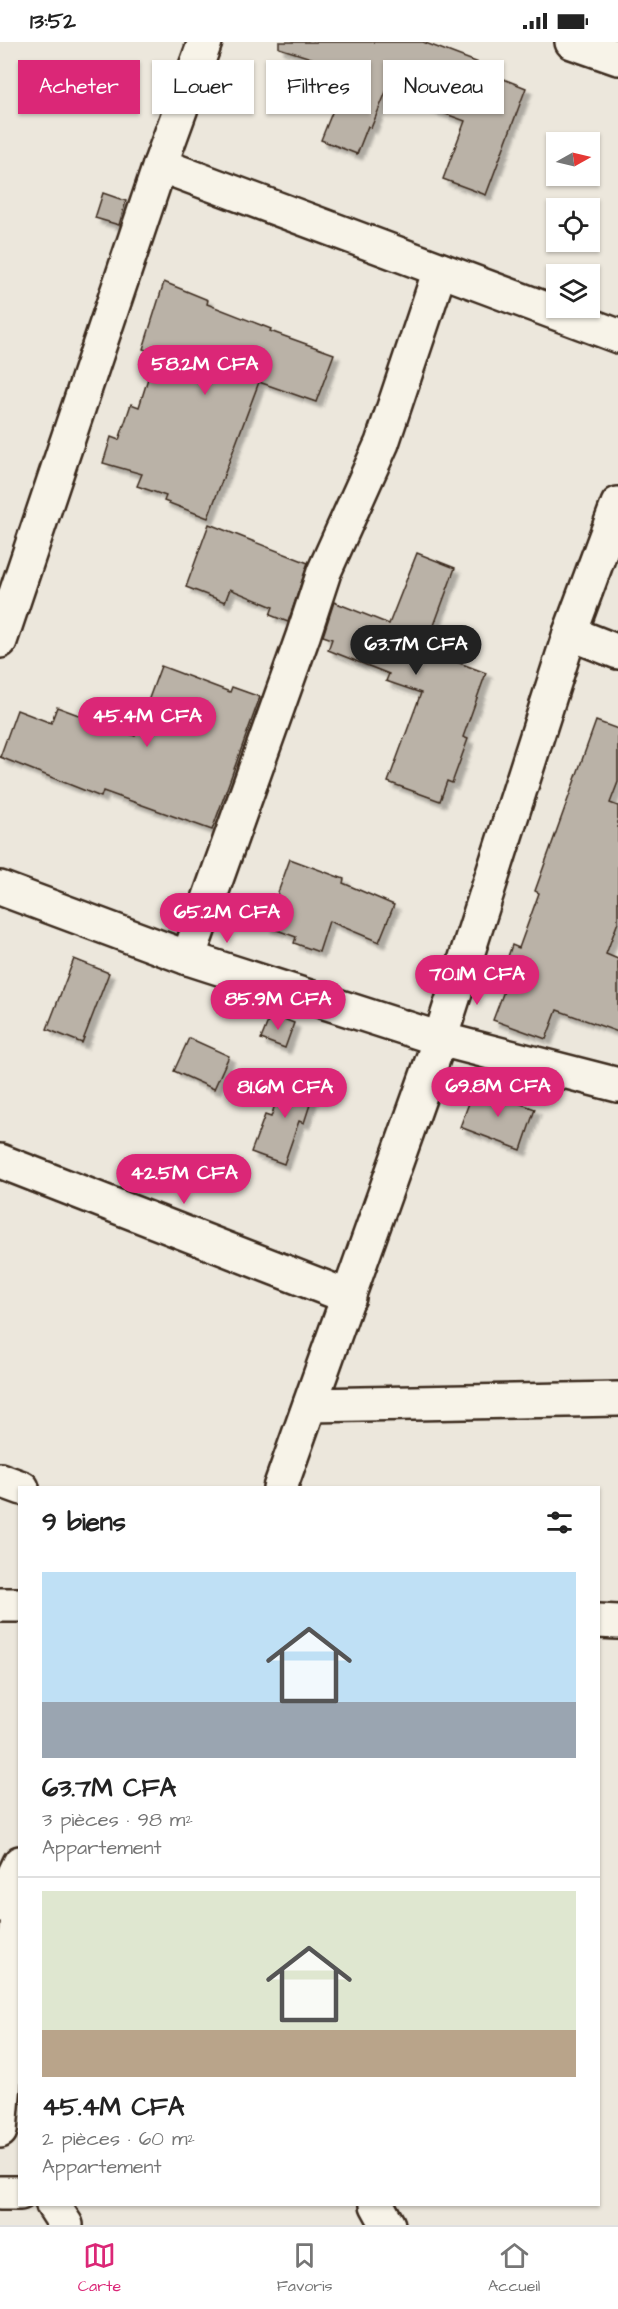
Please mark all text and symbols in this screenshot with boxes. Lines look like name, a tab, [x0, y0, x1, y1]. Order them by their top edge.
text: 13:52	[30, 6, 76, 37]
chip: Acheter	[18, 60, 140, 114]
chip: Louer	[152, 60, 254, 114]
chip: Filtres	[266, 60, 371, 114]
chip: Nouveau	[383, 60, 504, 114]
north arrow	[546, 132, 600, 186]
map controls	[546, 132, 600, 318]
button: locate	[546, 198, 600, 252]
button: layers	[546, 264, 600, 318]
pin: 58.2M CFA	[136, 345, 274, 396]
text: 58.2M CFA	[152, 350, 258, 378]
pin: 63.7M CFA	[347, 625, 485, 676]
text: 63.7M CFA	[364, 630, 468, 658]
pin: 45.4M CFA	[78, 697, 216, 748]
text: 45.4M CFA	[92, 702, 202, 730]
pin: 65.2M CFA	[158, 893, 296, 944]
text: 65.2M CFA	[174, 898, 280, 926]
pin: 70.1M CFA	[408, 955, 546, 1006]
text: 70.1M CFA	[429, 960, 525, 988]
pin: 85.9M CFA	[209, 980, 347, 1031]
text: 85.9M CFA	[225, 985, 331, 1013]
pin: 69.8M CFA	[429, 1067, 567, 1118]
pin: 81.6M CFA	[216, 1068, 354, 1119]
text: 69.8M CFA	[445, 1072, 551, 1100]
text: 81.6M CFA	[237, 1073, 333, 1101]
pin: 42.5M CFA	[115, 1154, 253, 1205]
text: 42.5M CFA	[130, 1159, 238, 1187]
text: 9 biens	[42, 1504, 126, 1540]
icon: filters	[543, 1506, 576, 1539]
icon: home	[255, 1611, 363, 1719]
text: 63.7M CFA	[42, 1770, 176, 1806]
text: 3 pièces · 98 m²	[42, 1806, 193, 1834]
text: Appartement	[42, 1834, 162, 1862]
icon: home	[255, 1930, 363, 2038]
text: 45.4M CFA	[42, 2089, 184, 2125]
text: 2 pièces · 60 m²	[42, 2125, 195, 2153]
text: Appartement	[42, 2153, 162, 2181]
tab: Carte	[78, 2239, 121, 2297]
tab: Favoris	[277, 2239, 332, 2297]
tab: Accueil	[488, 2239, 540, 2297]

